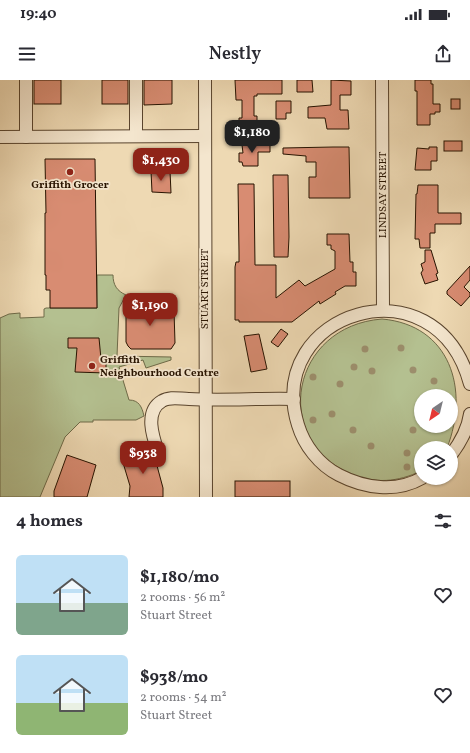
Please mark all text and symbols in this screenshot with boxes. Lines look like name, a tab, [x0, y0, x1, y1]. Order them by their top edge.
text: 19:40	[20, 4, 57, 25]
text: Nestly	[209, 42, 261, 67]
icon: menu	[16, 43, 38, 65]
icon: share	[432, 43, 454, 65]
pin: $1,180	[219, 120, 285, 154]
text: $1,180	[234, 124, 270, 142]
pin: $1,430	[128, 148, 194, 182]
street label: LINDSAY STREET	[376, 151, 391, 238]
text: $1,430	[142, 152, 180, 170]
marker: Griffith Grocer	[65, 167, 75, 177]
place label: Griffith Grocer	[31, 178, 110, 193]
street label: STUART STREET	[198, 248, 213, 329]
pin: $1,190	[117, 293, 183, 327]
text: $1,190	[132, 297, 168, 315]
place label: Griffith Neighbourhood Centre	[100, 353, 219, 381]
marker: Griffith Neighbourhood Centre	[87, 361, 97, 371]
north arrow	[414, 389, 458, 433]
map controls	[414, 389, 458, 485]
pin: $938	[119, 441, 167, 475]
button: layers	[414, 441, 458, 485]
text: $938	[129, 445, 157, 463]
text: 4 homes	[16, 510, 83, 533]
icon: filters	[432, 510, 454, 532]
text: $1,180/mo	[140, 566, 219, 589]
icon: home	[48, 571, 96, 619]
icon: heart	[432, 584, 454, 606]
text: 2 rooms · 56 m²	[140, 589, 225, 607]
text: Stuart Street	[140, 607, 212, 625]
text: $938/mo	[140, 666, 208, 689]
icon: home	[48, 671, 96, 719]
icon: heart	[432, 684, 454, 706]
text: 2 rooms · 54 m²	[140, 689, 227, 707]
text: Stuart Street	[140, 707, 212, 725]

